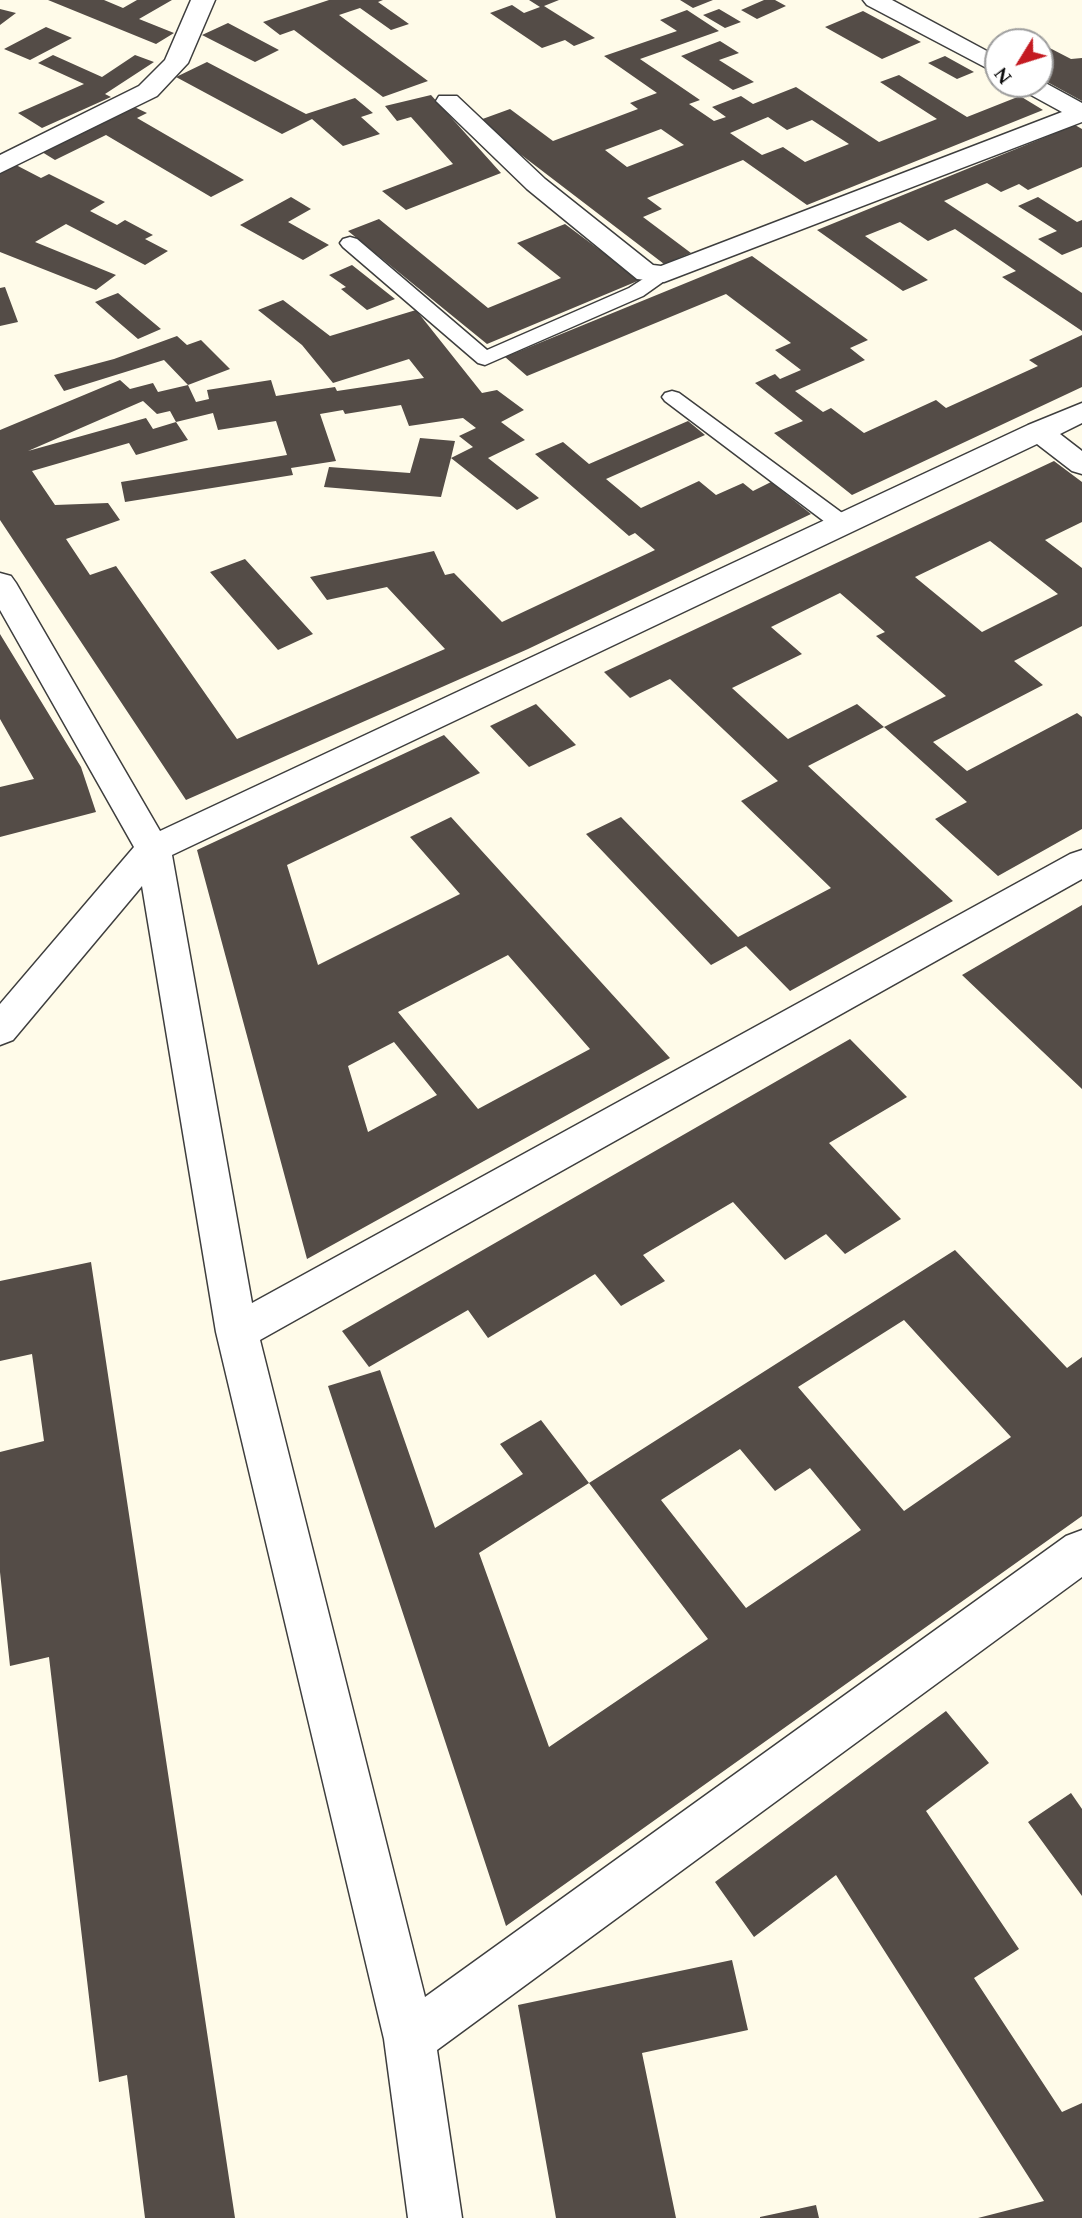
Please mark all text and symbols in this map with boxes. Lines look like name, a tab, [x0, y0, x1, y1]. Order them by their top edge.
north arrow	[984, 28, 1054, 98]
text: N	[987, 60, 1020, 90]

